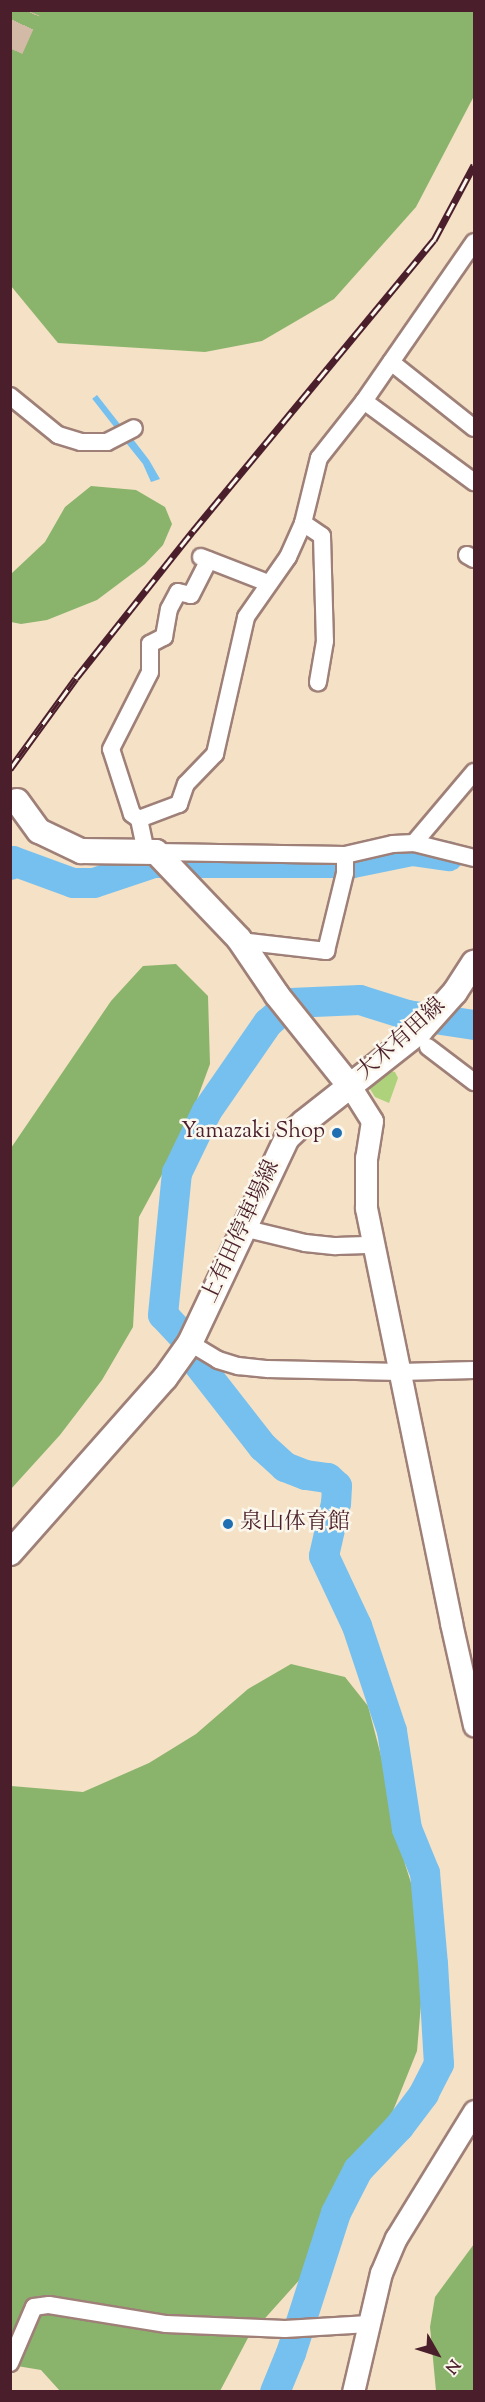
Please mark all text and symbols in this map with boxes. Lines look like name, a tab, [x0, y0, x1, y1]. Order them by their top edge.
street label: 大木有田線	[352, 993, 452, 1087]
place label: Yamazaki Shop	[181, 1120, 325, 1146]
marker: Yamazaki Shop	[330, 1126, 344, 1140]
street label: 上有田停車場線	[197, 1157, 287, 1307]
place label: 泉山体育館	[240, 1511, 350, 1537]
marker: 泉山体育館	[221, 1517, 235, 1531]
north arrow	[407, 2324, 467, 2384]
text: N	[438, 2353, 464, 2378]

